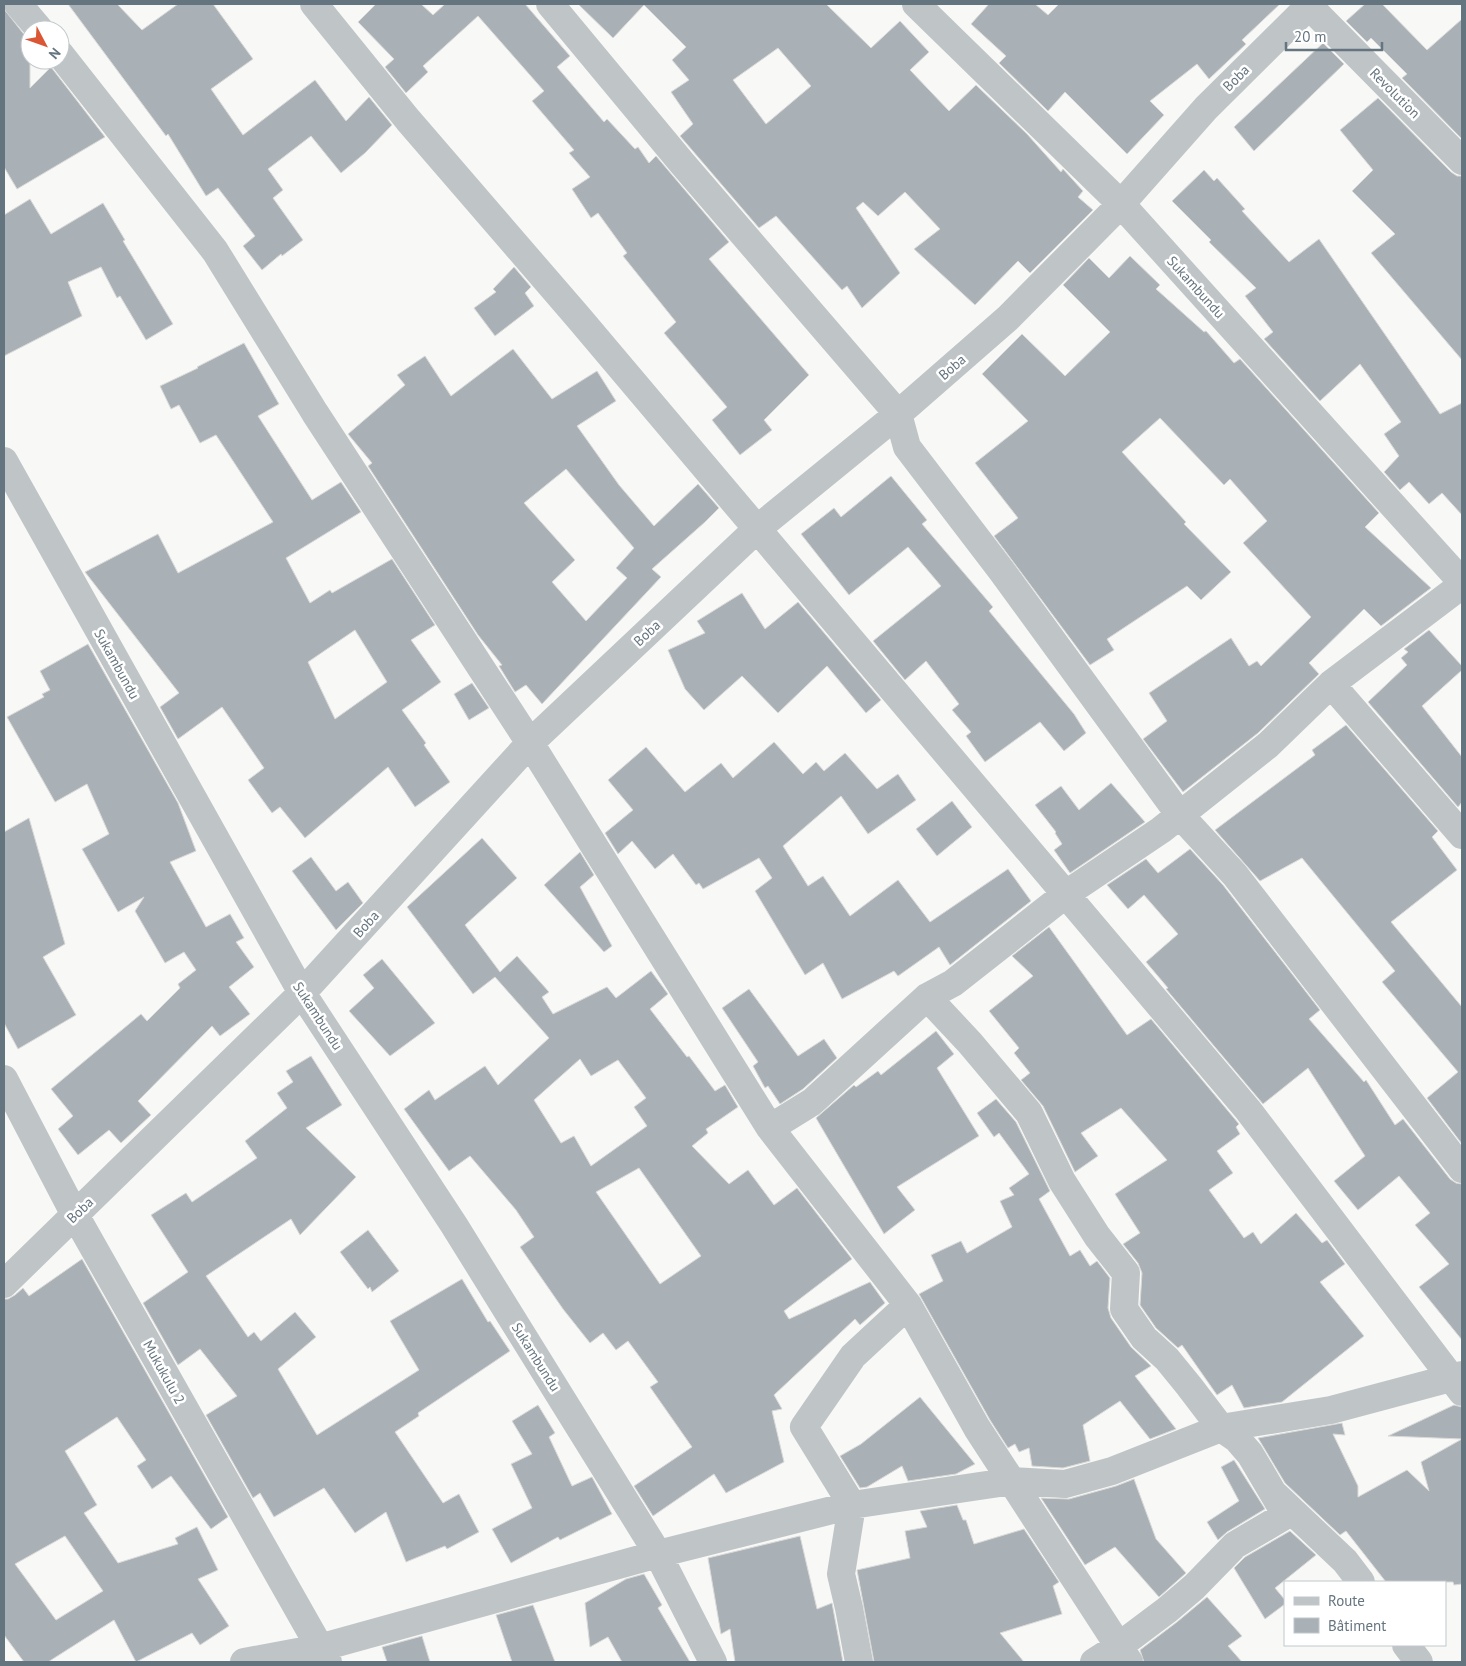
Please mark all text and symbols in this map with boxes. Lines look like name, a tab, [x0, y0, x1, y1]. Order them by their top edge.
north arrow	[20, 20, 70, 70]
scale bar	[1286, 20, 1382, 52]
text: 20 m	[1294, 27, 1327, 46]
text: N	[45, 44, 65, 63]
street label: Boba	[1219, 61, 1253, 95]
street label: Revolution	[1366, 64, 1424, 122]
street label: Sukambundu	[1163, 252, 1229, 322]
street label: Boba	[935, 350, 969, 384]
street label: Boba	[630, 616, 664, 650]
street label: Sukambundu	[90, 626, 144, 702]
street label: Boba	[349, 907, 383, 941]
street label: Sukambundu	[289, 978, 347, 1054]
street label: Boba	[63, 1193, 97, 1227]
street label: Sukambundu	[508, 1319, 564, 1395]
street label: Mukukulu 2	[139, 1337, 189, 1407]
legend	[1284, 1581, 1446, 1646]
text: Route	[1328, 1591, 1365, 1610]
text: Bâtiment	[1328, 1616, 1386, 1635]

